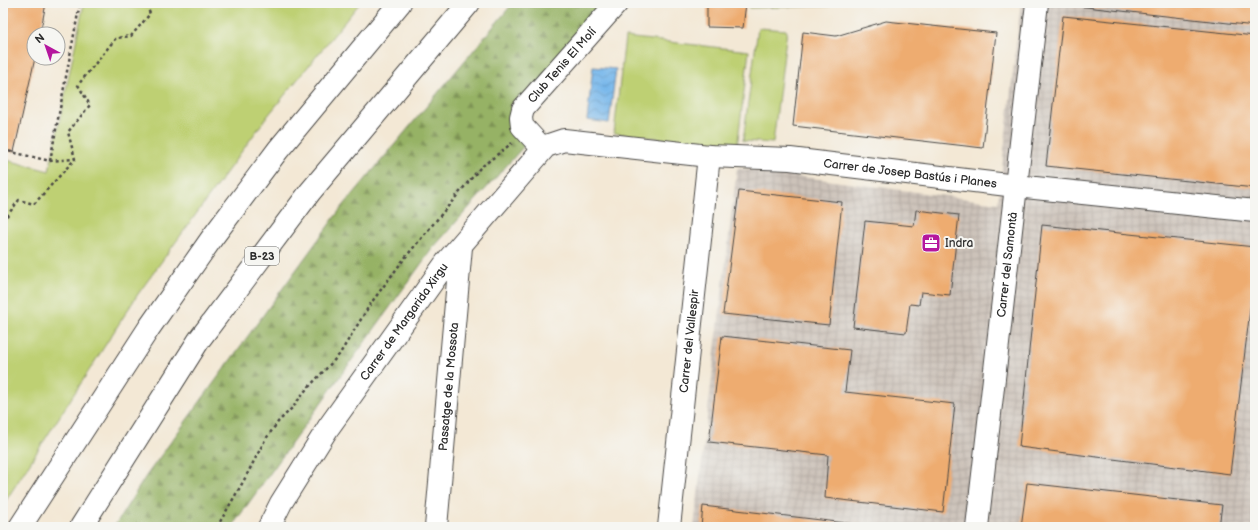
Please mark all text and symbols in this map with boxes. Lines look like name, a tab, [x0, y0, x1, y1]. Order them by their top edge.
street label: Club Tenis El Molí	[525, 25, 600, 106]
north arrow	[26, 26, 66, 66]
text: N	[33, 31, 47, 46]
street label: Carrer de Josep Bastús i Planes	[822, 156, 998, 192]
street label: Carrer del Samontà	[994, 211, 1021, 318]
office icon: Indra	[920, 232, 942, 254]
place label: Indra	[945, 236, 973, 251]
road number: B-23	[245, 247, 279, 265]
street label: Carrer de Margarida Xirgu	[357, 260, 452, 384]
street label: Carrer del Vallespir	[677, 288, 703, 394]
street label: Passatge de la Mossota	[436, 321, 462, 452]

